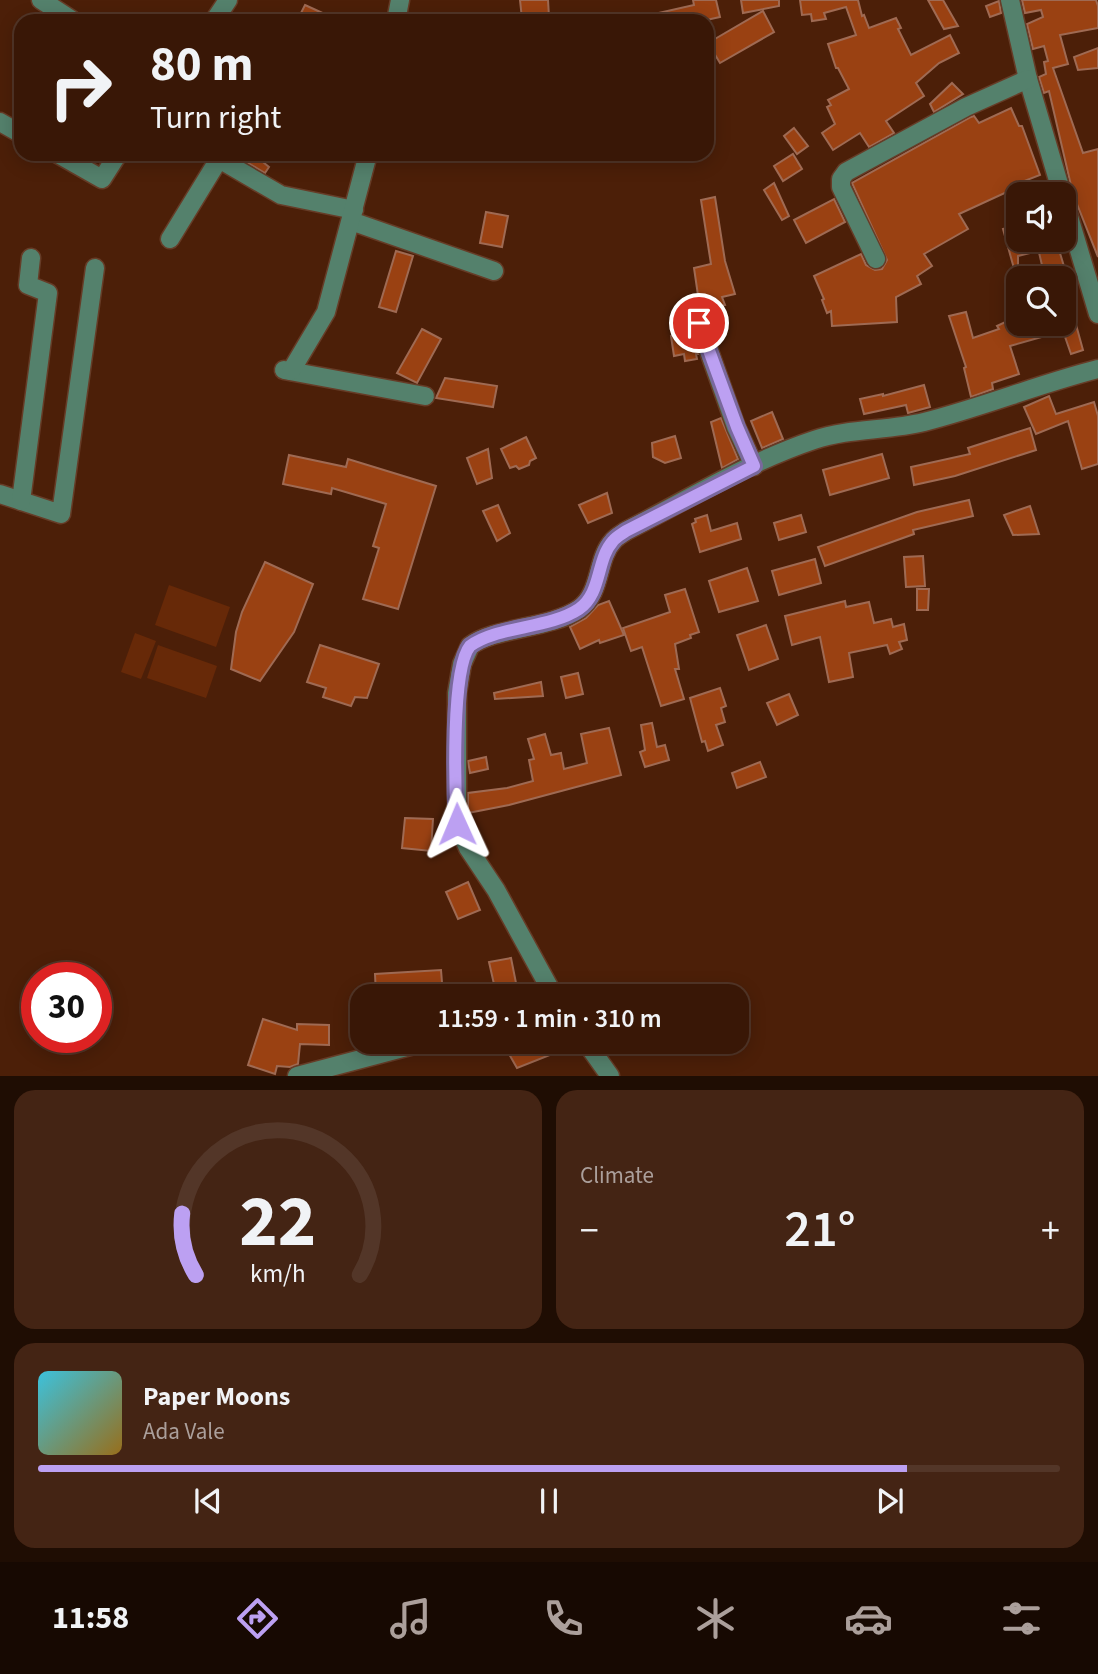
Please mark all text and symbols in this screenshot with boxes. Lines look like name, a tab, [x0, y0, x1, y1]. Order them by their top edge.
text: 80 m	[150, 30, 254, 100]
icon: right	[35, 42, 126, 133]
text: Turn right	[150, 95, 281, 141]
map controls	[1006, 182, 1076, 336]
button: sound	[1006, 182, 1076, 252]
button: search	[1006, 266, 1076, 336]
pin	[669, 293, 729, 353]
icon: arrive	[680, 304, 718, 342]
position arrow	[420, 787, 494, 861]
speed limit sign: 30	[21, 962, 112, 1053]
text: 11:59 · 1 min · 310 m	[437, 1000, 662, 1037]
text: Climate	[580, 1159, 654, 1192]
text: 22	[240, 1171, 316, 1275]
text: 21°	[784, 1193, 856, 1267]
text: −	[580, 1204, 599, 1258]
text: +	[1041, 1204, 1060, 1258]
text: km/h	[250, 1256, 306, 1292]
text: Paper Moons	[143, 1378, 290, 1415]
text: Ada Vale	[143, 1415, 225, 1448]
icon: previous	[189, 1482, 227, 1520]
icon: pause	[530, 1482, 568, 1520]
icon: next	[871, 1482, 909, 1520]
icon: directions	[233, 1594, 282, 1643]
icon: music	[386, 1594, 435, 1643]
icon: phone	[539, 1594, 588, 1643]
icon: climate	[691, 1594, 740, 1643]
icon: car	[844, 1594, 893, 1643]
icon: filters	[997, 1594, 1046, 1643]
text: 11:58	[52, 1595, 129, 1641]

